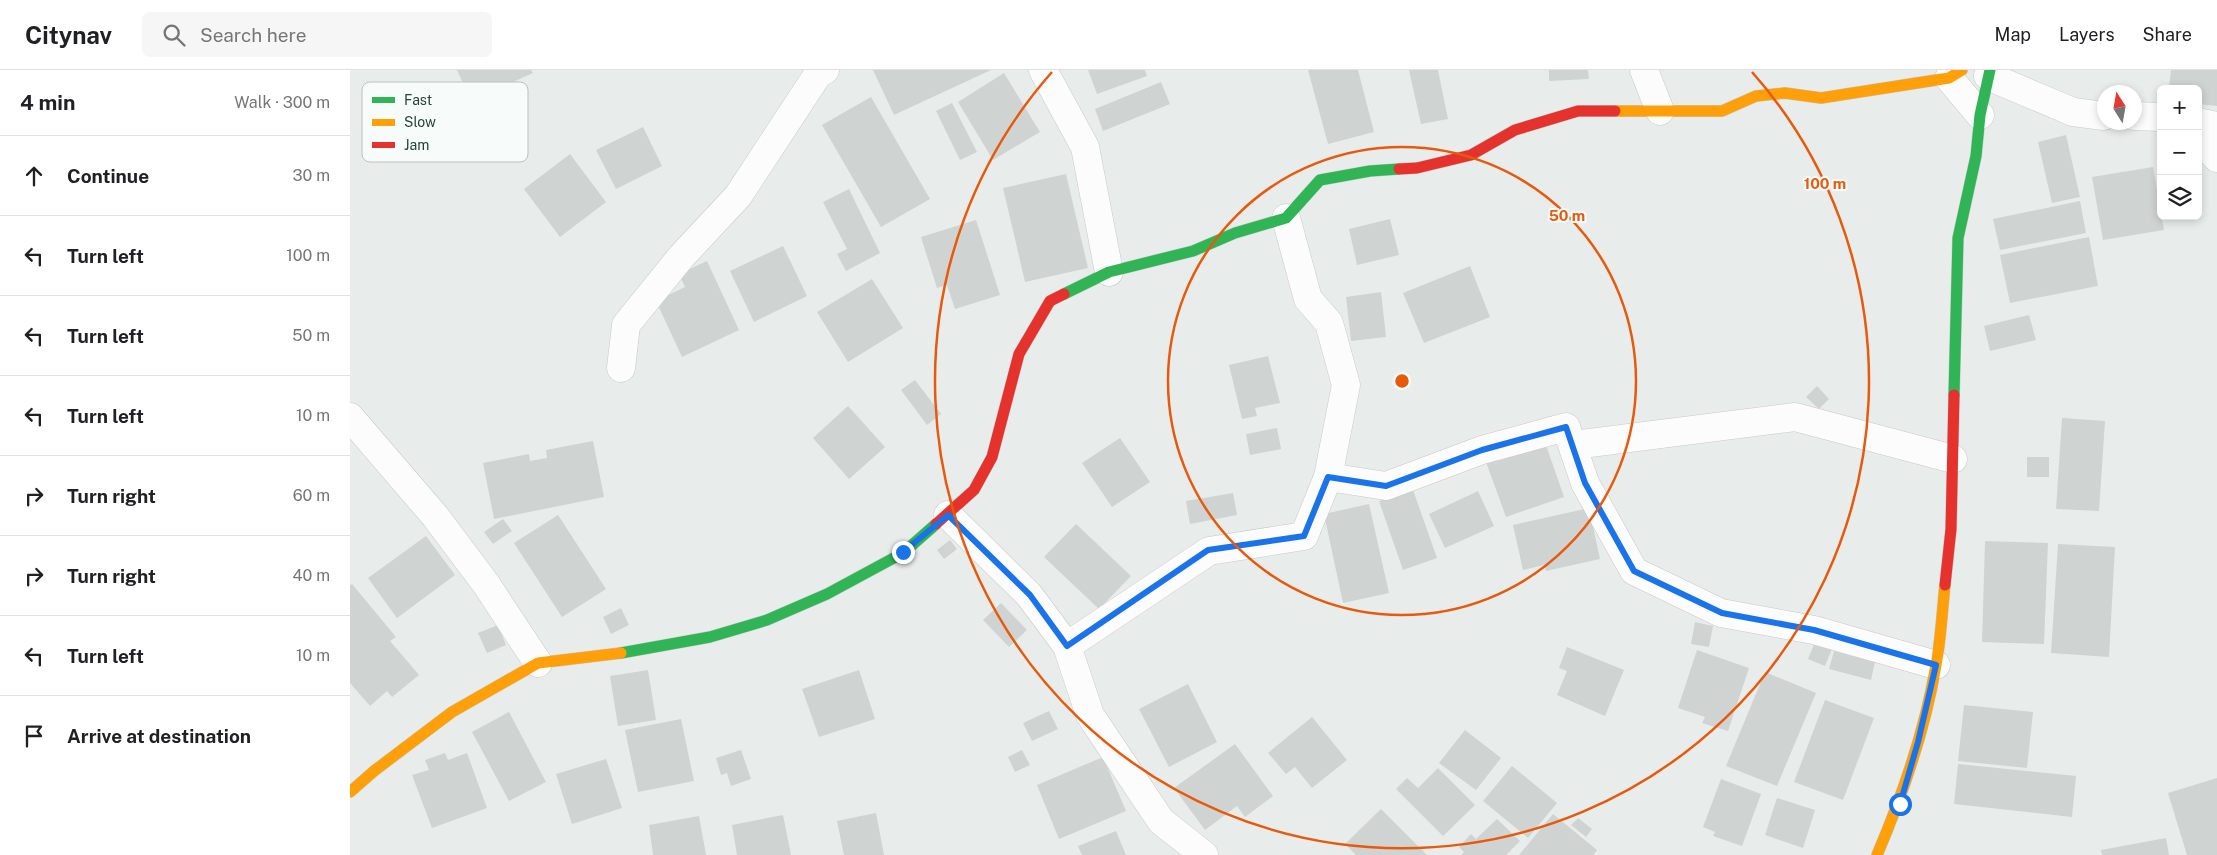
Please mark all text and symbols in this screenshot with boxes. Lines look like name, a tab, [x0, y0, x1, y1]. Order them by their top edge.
search box	[142, 12, 492, 57]
text: Citynav	[25, 21, 112, 49]
icon: search	[160, 21, 188, 49]
text: Search here	[200, 24, 307, 46]
text: Map	[1995, 24, 2031, 45]
text: Layers	[2059, 24, 2115, 45]
text: Share	[2143, 24, 2192, 45]
legend	[362, 82, 528, 162]
north arrow	[2097, 85, 2142, 130]
map controls	[2157, 85, 2202, 220]
button: +	[2157, 85, 2202, 130]
text: 4 min	[20, 90, 75, 115]
text: Fast	[404, 92, 432, 108]
text: Walk · 300 m	[234, 93, 330, 112]
text: Slow	[404, 114, 436, 130]
button: −	[2157, 130, 2202, 175]
text: Jam	[404, 137, 429, 153]
icon: ahead	[20, 162, 48, 190]
text: Continue	[67, 165, 149, 187]
text: 30 m	[293, 166, 330, 185]
text: 100 m	[1804, 175, 1846, 192]
button: layers	[2157, 175, 2202, 220]
text: 50 m	[1549, 207, 1585, 224]
icon: left	[20, 242, 48, 270]
text: Turn left	[67, 245, 144, 267]
text: 100 m	[286, 246, 330, 265]
icon: left	[20, 322, 48, 350]
text: Turn left	[67, 325, 144, 347]
text: 50 m	[292, 326, 330, 345]
centre of rings	[1393, 372, 1411, 390]
icon: left	[20, 402, 48, 430]
text: Turn left	[67, 405, 144, 427]
text: 10 m	[296, 406, 330, 425]
icon: right	[20, 482, 48, 510]
text: Turn right	[67, 485, 156, 507]
text: 60 m	[293, 486, 330, 505]
route end	[892, 541, 915, 564]
icon: right	[20, 562, 48, 590]
text: Turn right	[67, 565, 156, 587]
text: 40 m	[292, 566, 330, 585]
icon: left	[20, 642, 48, 670]
text: Turn left	[67, 645, 144, 667]
text: 10 m	[296, 646, 330, 665]
icon: arrive	[20, 722, 48, 750]
text: Arrive at destination	[67, 725, 251, 747]
route start	[1889, 793, 1912, 816]

